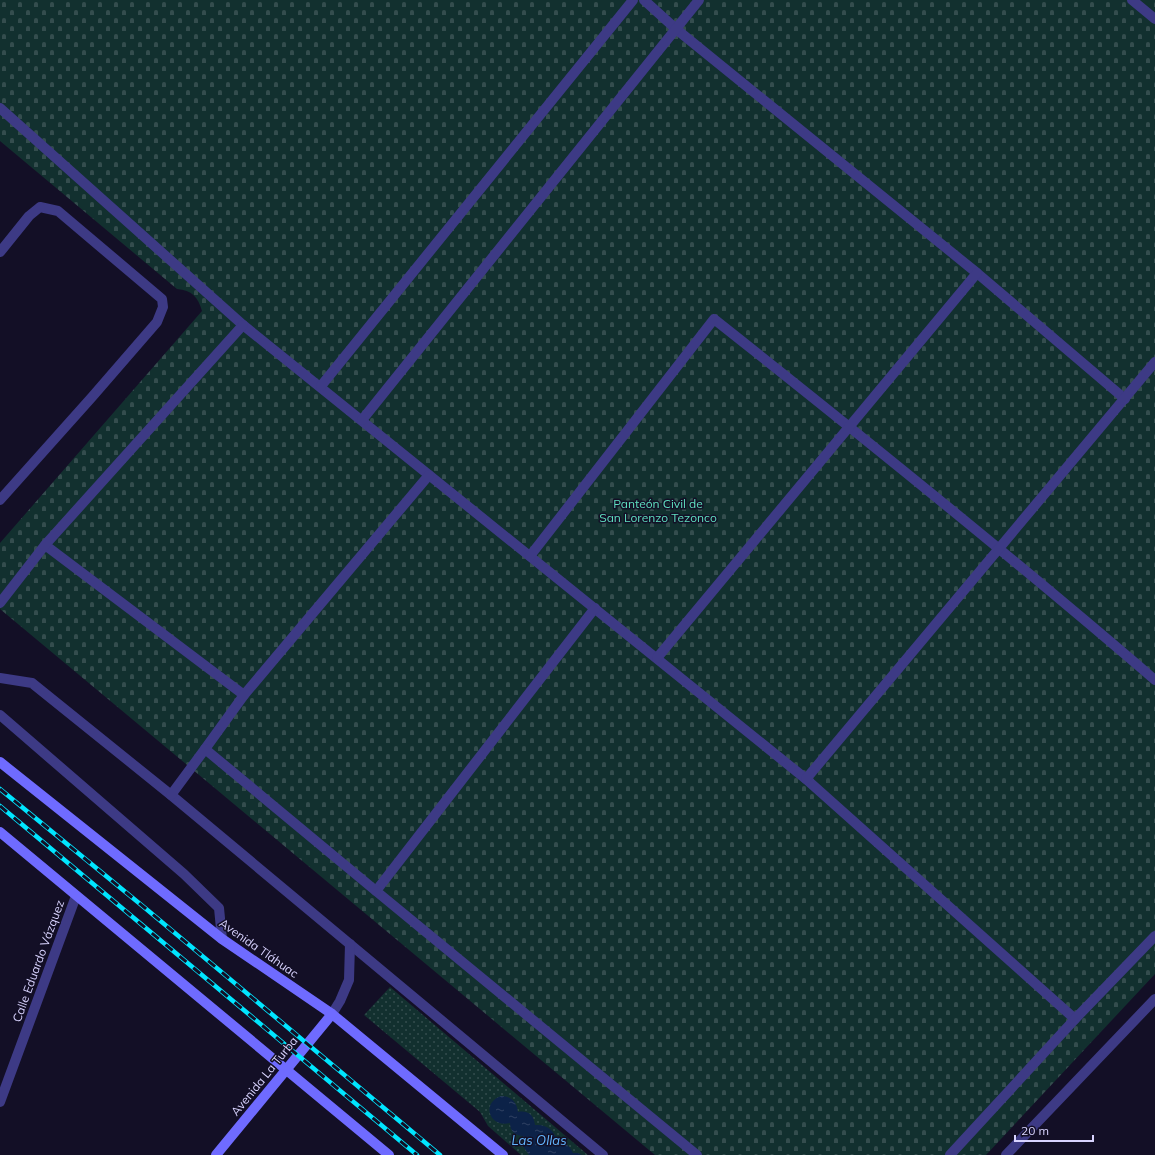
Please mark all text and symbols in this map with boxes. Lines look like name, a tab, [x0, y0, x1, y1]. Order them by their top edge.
park label: Panteón Civil de San Lorenzo Tezonco	[599, 496, 717, 525]
street label: Calle Eduardo Vázquez	[9, 898, 67, 1024]
street label: Avenida Tláhuac	[217, 915, 301, 981]
street label: Avenida La Turba	[227, 1033, 301, 1119]
scale bar	[1015, 1117, 1093, 1143]
text: 20 m	[1021, 1123, 1049, 1138]
water label: Las Ollas	[511, 1132, 567, 1148]

